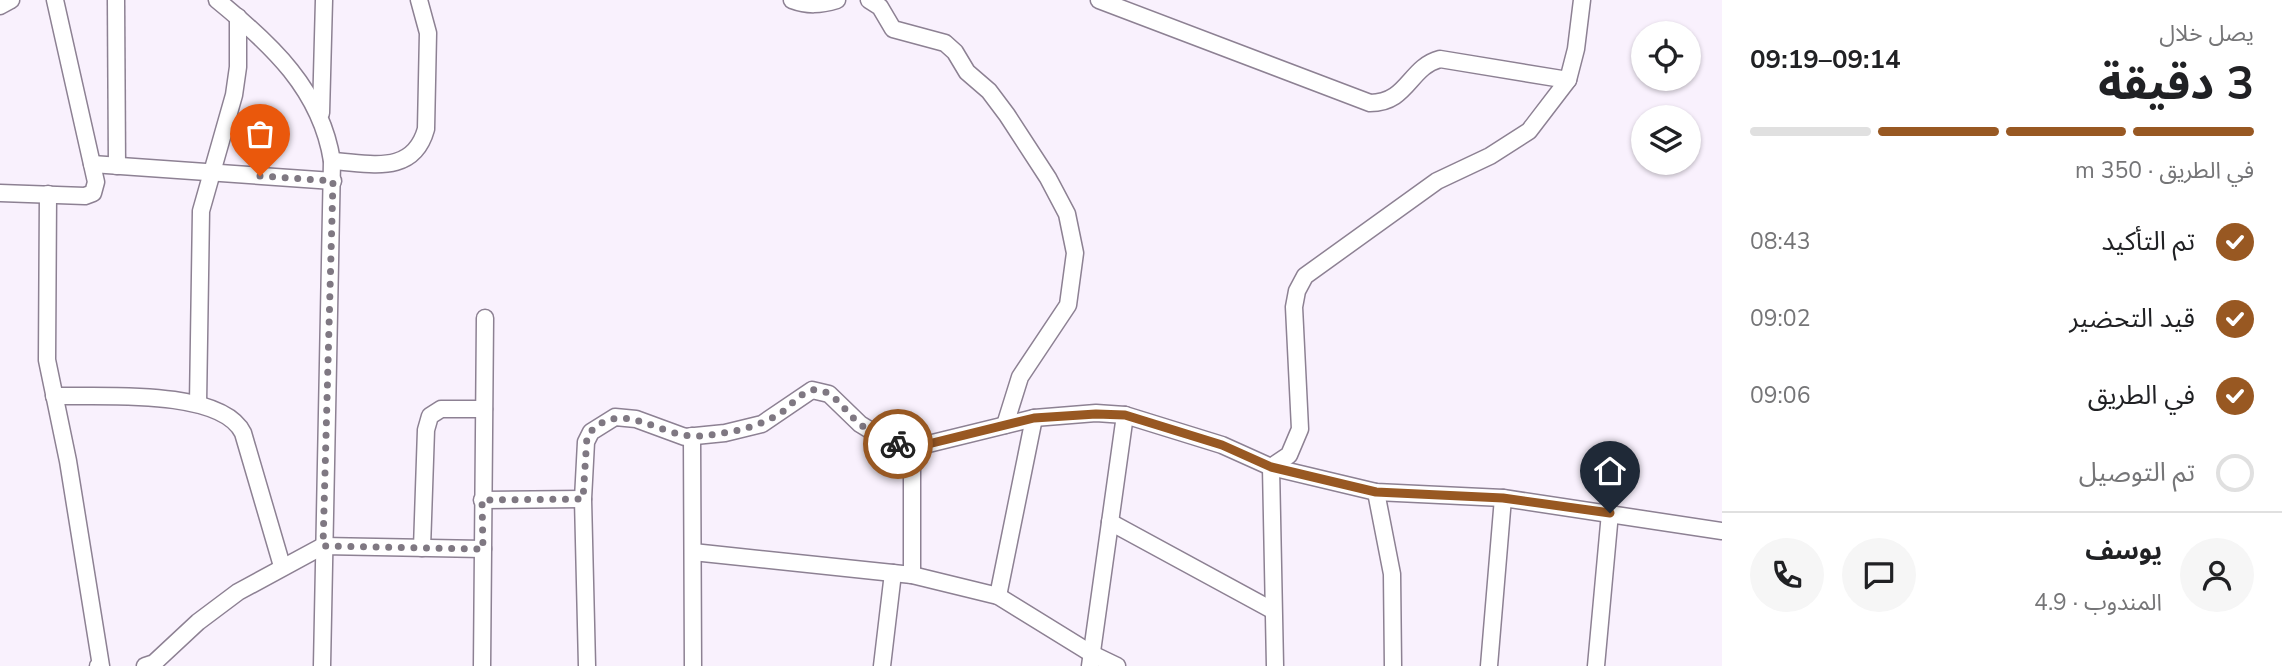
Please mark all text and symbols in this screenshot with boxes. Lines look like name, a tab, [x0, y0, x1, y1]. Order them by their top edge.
text: يصل خلال	[2159, 18, 2254, 49]
map controls	[1631, 21, 1701, 175]
button: locate	[1631, 21, 1701, 91]
text: 09:14–09:19	[1750, 42, 1901, 77]
text: 3 دقيقة	[2098, 52, 2254, 115]
pin	[230, 104, 290, 176]
button: layers	[1631, 105, 1701, 175]
icon: bag	[241, 115, 279, 153]
text: في الطريق · 350 m	[2075, 155, 2254, 186]
icon: check	[2216, 223, 2254, 261]
text: تم التأكيد	[2102, 224, 2195, 259]
text: 08:43	[1750, 226, 1810, 257]
icon: check	[2216, 300, 2254, 338]
text: قيد التحضير	[2069, 301, 2195, 336]
text: 09:02	[1750, 303, 1810, 334]
icon: check	[2216, 377, 2254, 415]
text: في الطريق	[2088, 378, 2195, 413]
text: 09:06	[1750, 380, 1810, 411]
courier	[863, 409, 933, 479]
icon: bike	[879, 425, 917, 463]
pin	[1580, 441, 1640, 513]
icon: home	[1591, 452, 1629, 490]
text: تم التوصيل	[2079, 455, 2195, 490]
text: يوسف	[2085, 533, 2162, 568]
button: phone	[1750, 538, 1824, 612]
button: chat	[1842, 538, 1916, 612]
button: person	[2180, 538, 2254, 612]
text: المندوب · 4.9	[2034, 587, 2162, 618]

